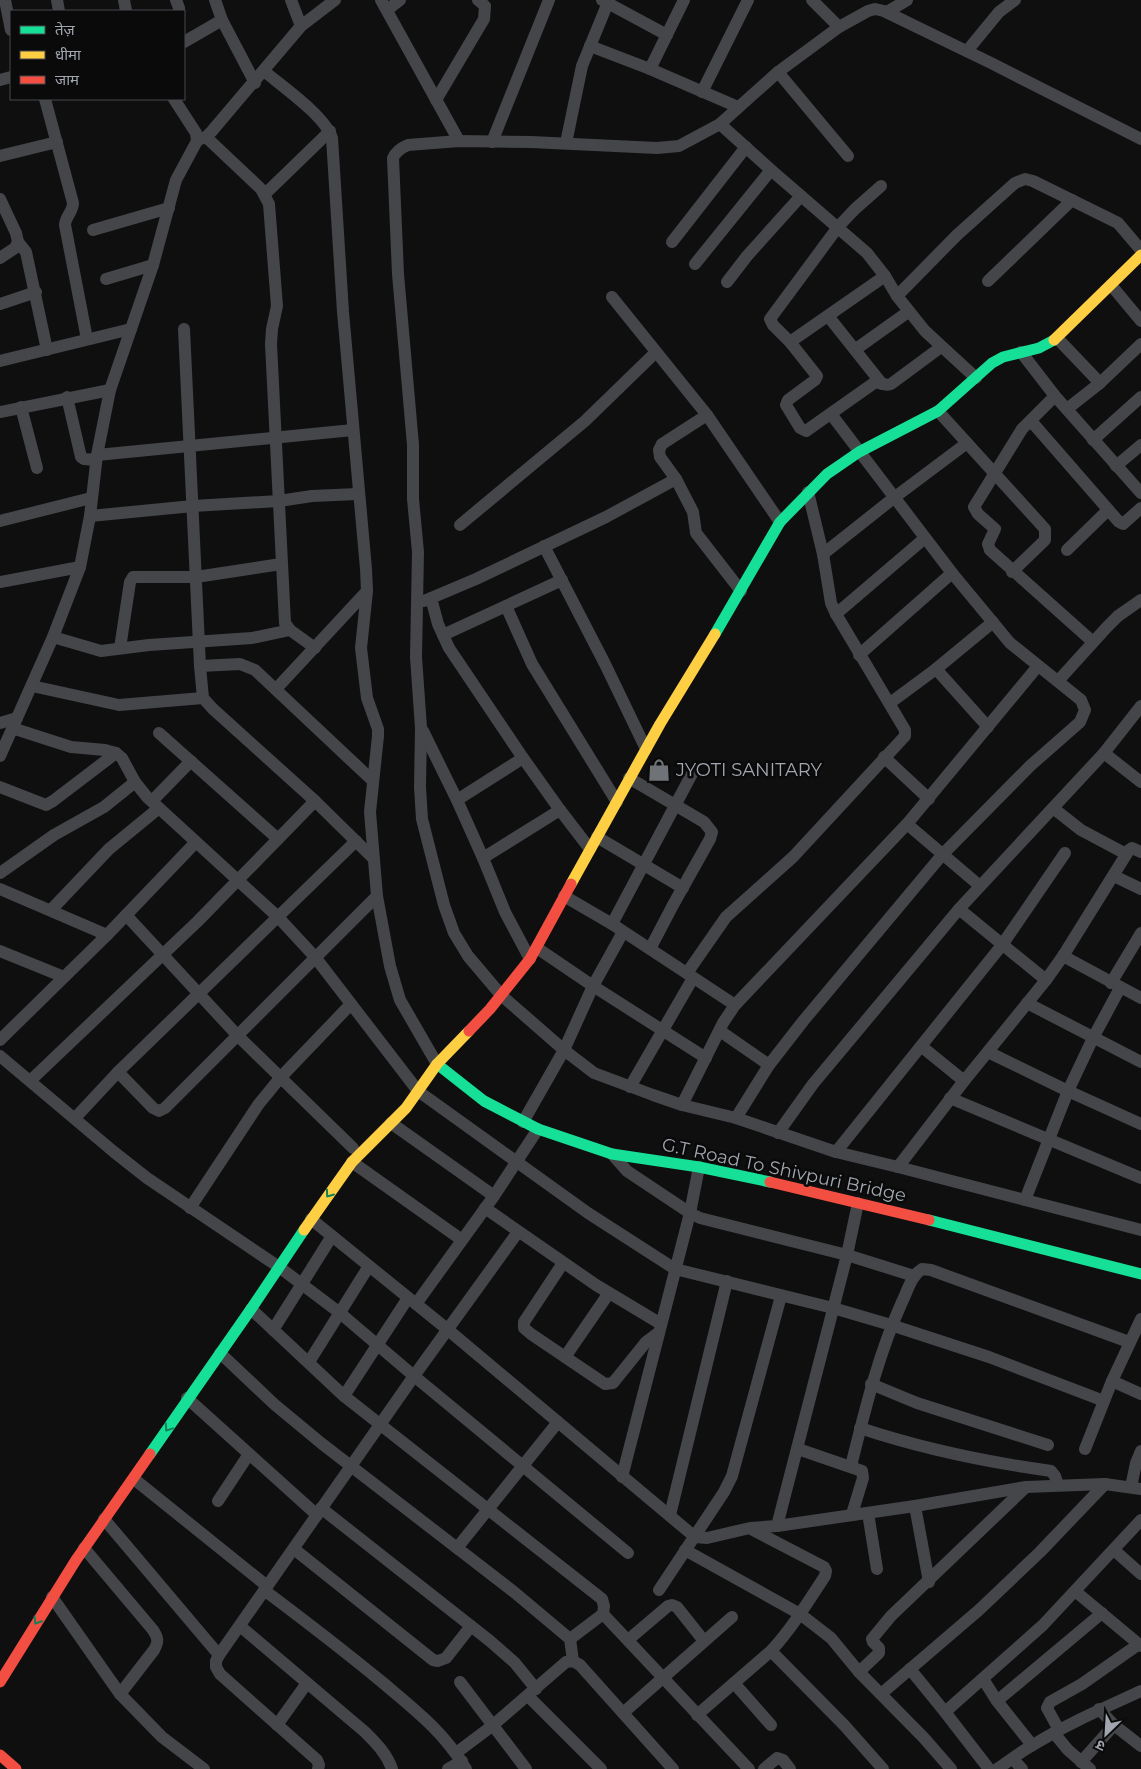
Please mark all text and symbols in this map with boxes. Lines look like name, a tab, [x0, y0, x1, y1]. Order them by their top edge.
legend	[10, 10, 185, 100]
text: तेज़	[55, 20, 76, 39]
text: धीमा	[55, 45, 82, 64]
text: जाम	[55, 70, 80, 89]
shop icon: JYOTI SANITARY	[646, 757, 672, 783]
place label: JYOTI SANITARY	[675, 759, 823, 781]
street label: G.T Road To Shivpuri Bridge	[660, 1133, 908, 1207]
one-way arrow	[326, 1188, 335, 1198]
one-way arrow	[165, 1423, 174, 1432]
one-way arrow	[34, 1615, 44, 1624]
north arrow	[1081, 1709, 1131, 1759]
text: उ	[1092, 1736, 1108, 1756]

